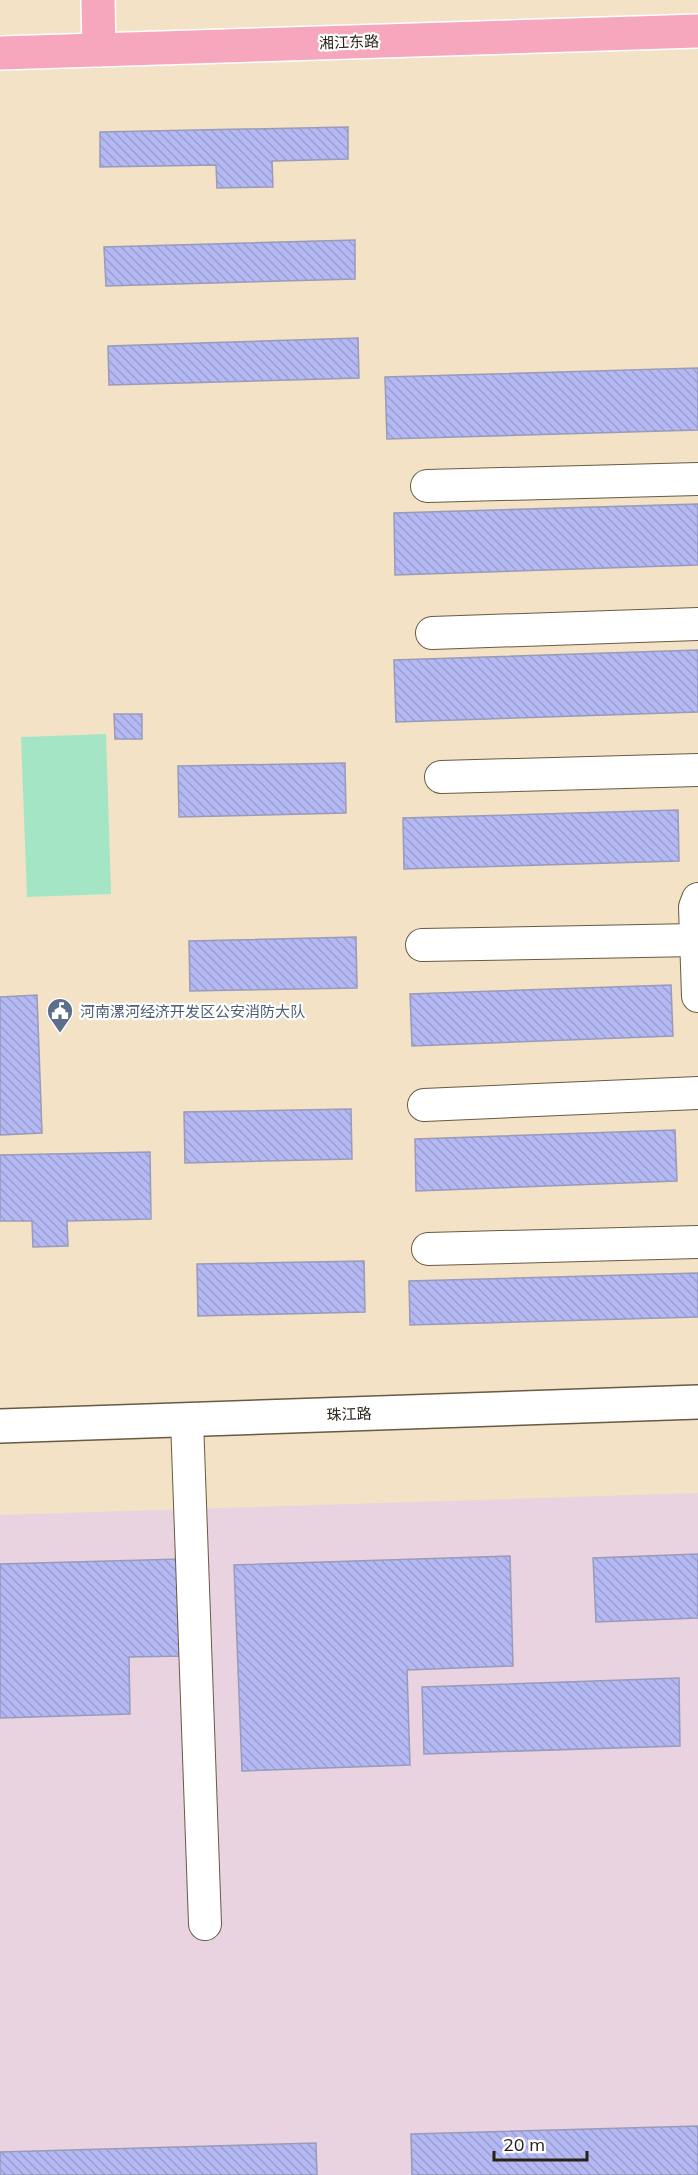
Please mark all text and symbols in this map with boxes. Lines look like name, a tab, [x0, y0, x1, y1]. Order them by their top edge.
street label: 湘江东路	[319, 31, 379, 53]
public building icon: 河南漯河经济开发区公安消防大队	[45, 996, 75, 1034]
place label: 河南漯河经济开发区公安消防大队	[80, 1002, 305, 1021]
street label: 珠江路	[326, 1404, 372, 1424]
scale bar	[494, 2124, 587, 2162]
text: 20 m	[503, 2133, 545, 2156]

